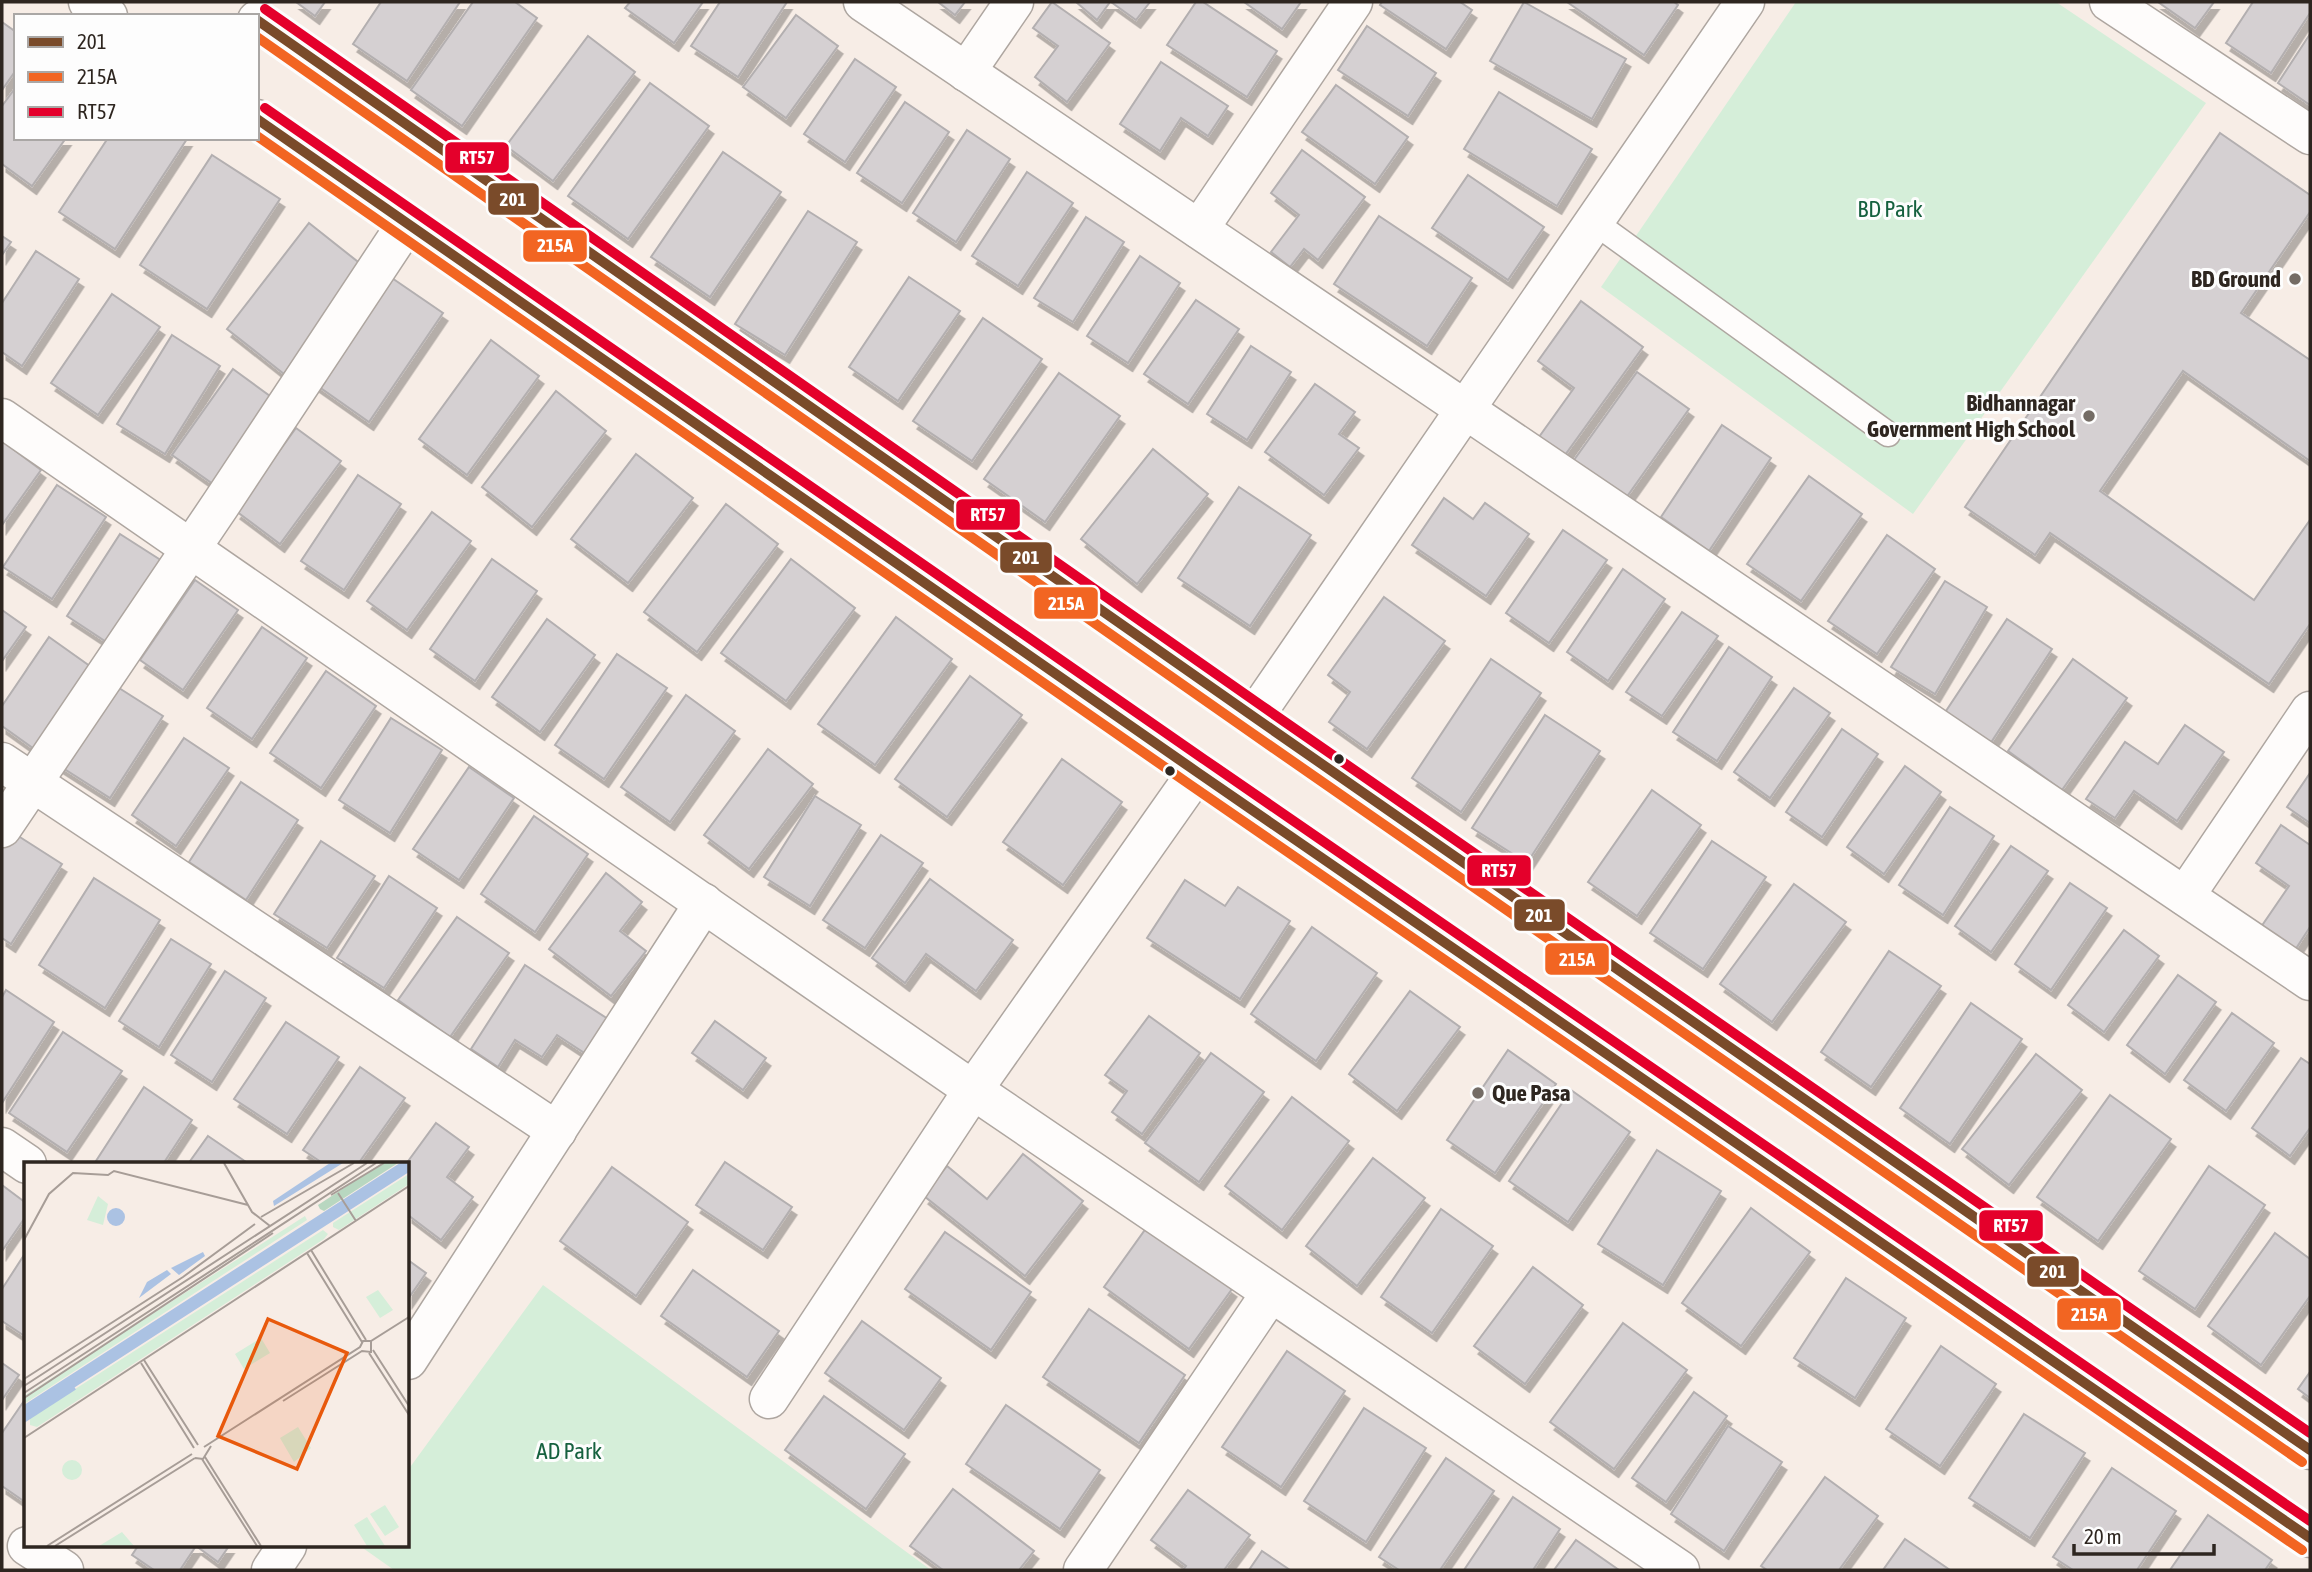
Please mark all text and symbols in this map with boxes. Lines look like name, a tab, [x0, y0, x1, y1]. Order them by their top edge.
legend	[14, 14, 259, 140]
text: 201	[77, 29, 107, 53]
text: 215A	[77, 64, 118, 88]
text: RT57	[77, 99, 116, 123]
line badge: RT57	[444, 141, 510, 174]
text: RT57	[459, 146, 495, 168]
line badge: 201	[487, 182, 540, 216]
text: 201	[500, 188, 526, 210]
park label: BD Park	[1857, 196, 1923, 222]
line badge: 215A	[522, 229, 588, 263]
text: 215A	[537, 234, 574, 256]
place label: BD Ground	[2191, 266, 2281, 292]
marker: BD Ground	[2287, 271, 2303, 287]
place label: Bidhannagar Government High School	[1867, 390, 2076, 442]
marker: Bidhannagar Government High School	[2081, 408, 2097, 424]
line badge: RT57	[955, 498, 1021, 531]
text: RT57	[970, 503, 1006, 525]
line badge: 201	[999, 541, 1053, 574]
text: 201	[1013, 546, 1039, 568]
line badge: 215A	[1033, 586, 1099, 620]
text: 215A	[1048, 592, 1085, 614]
unlabelled marker	[1332, 752, 1346, 766]
unlabelled marker	[1163, 764, 1177, 778]
line badge: RT57	[1466, 854, 1532, 887]
text: RT57	[1481, 859, 1517, 881]
line badge: 201	[1513, 898, 1566, 932]
text: 201	[1526, 904, 1552, 926]
line badge: 215A	[1544, 942, 1610, 976]
text: 215A	[1559, 948, 1596, 970]
place label: Que Pasa	[1492, 1080, 1571, 1106]
marker: Que Pasa	[1470, 1085, 1486, 1101]
inset map	[24, 1162, 410, 1548]
line badge: RT57	[1978, 1209, 2044, 1242]
text: RT57	[1993, 1214, 2029, 1236]
line badge: 201	[2026, 1255, 2080, 1288]
text: 201	[2040, 1260, 2066, 1282]
line badge: 215A	[2056, 1297, 2122, 1331]
text: 215A	[2071, 1303, 2108, 1325]
park label: AD Park	[536, 1438, 602, 1464]
scale bar	[2074, 1512, 2214, 1556]
text: 20 m	[2084, 1524, 2122, 1548]

